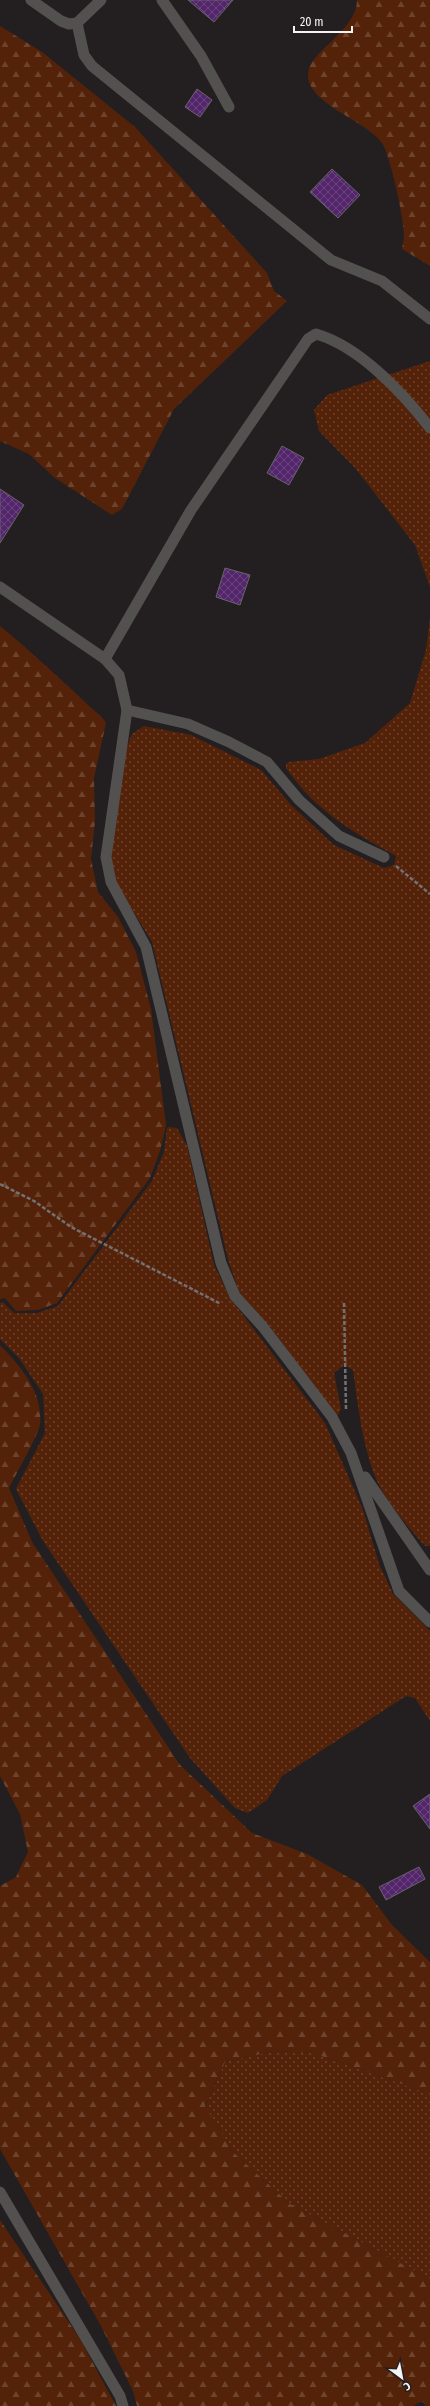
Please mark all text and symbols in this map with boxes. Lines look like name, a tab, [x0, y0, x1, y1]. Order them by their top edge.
scale bar	[294, 8, 352, 34]
text: 20 m	[300, 15, 324, 29]
north arrow	[382, 2358, 422, 2398]
text: С	[401, 2379, 413, 2393]

